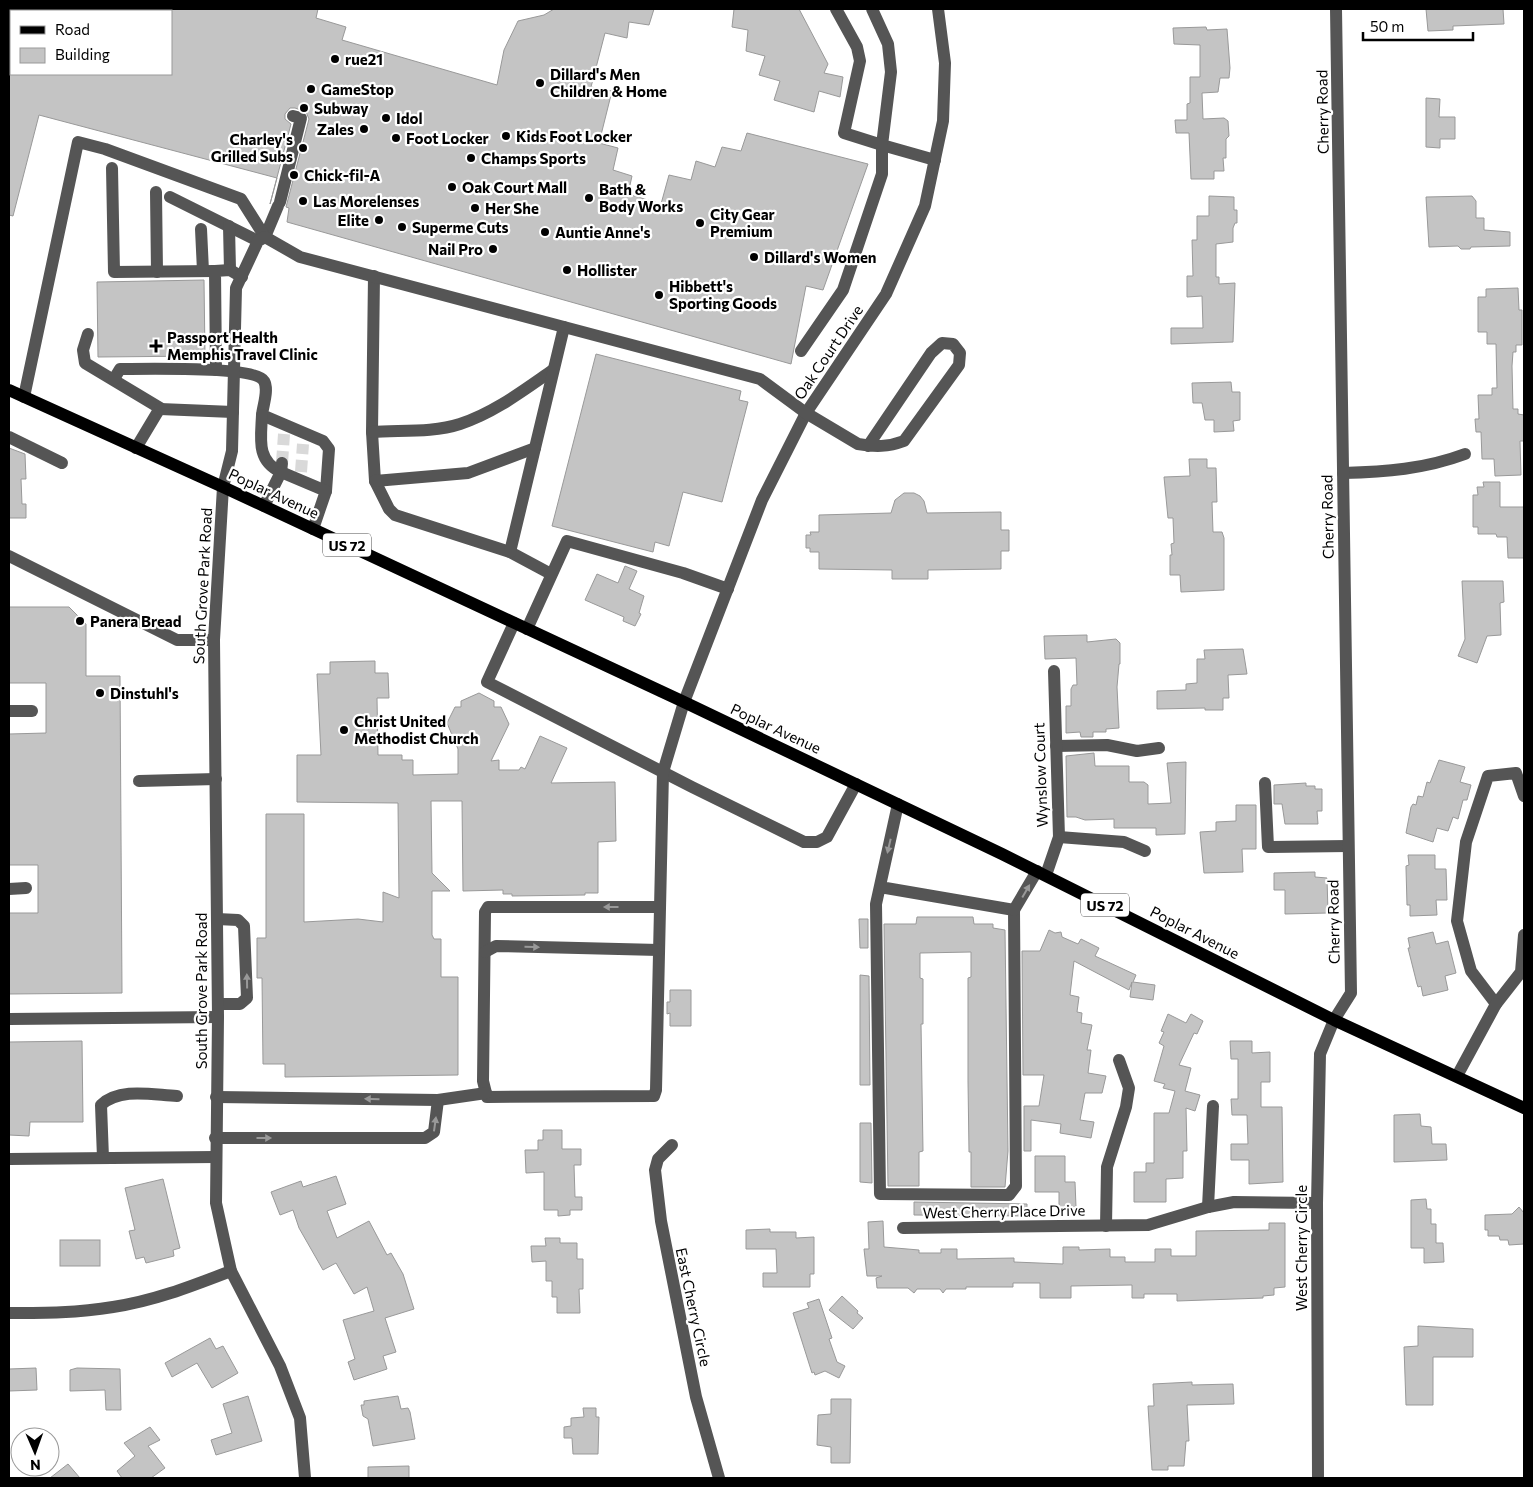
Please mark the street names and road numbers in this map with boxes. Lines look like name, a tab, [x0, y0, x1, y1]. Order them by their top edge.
street label: Cherry Road	[1312, 70, 1332, 154]
street label: Oak Court Drive	[790, 301, 866, 403]
street label: Poplar Avenue	[226, 464, 322, 522]
street label: Cherry Road	[1317, 475, 1337, 559]
street label: South Grove Park Road	[189, 507, 215, 665]
road number: US 72	[323, 534, 371, 556]
street label: Poplar Avenue	[728, 699, 824, 757]
street label: Wynslow Court	[1029, 722, 1051, 828]
street label: Cherry Road	[1323, 880, 1343, 964]
road number: US 72	[1081, 894, 1129, 916]
street label: Poplar Avenue	[1147, 902, 1243, 962]
street label: South Grove Park Road	[192, 913, 210, 1069]
street label: West Cherry Circle	[1292, 1185, 1310, 1311]
street label: West Cherry Place Drive	[922, 1201, 1086, 1221]
street label: East Cherry Circle	[673, 1246, 715, 1368]

